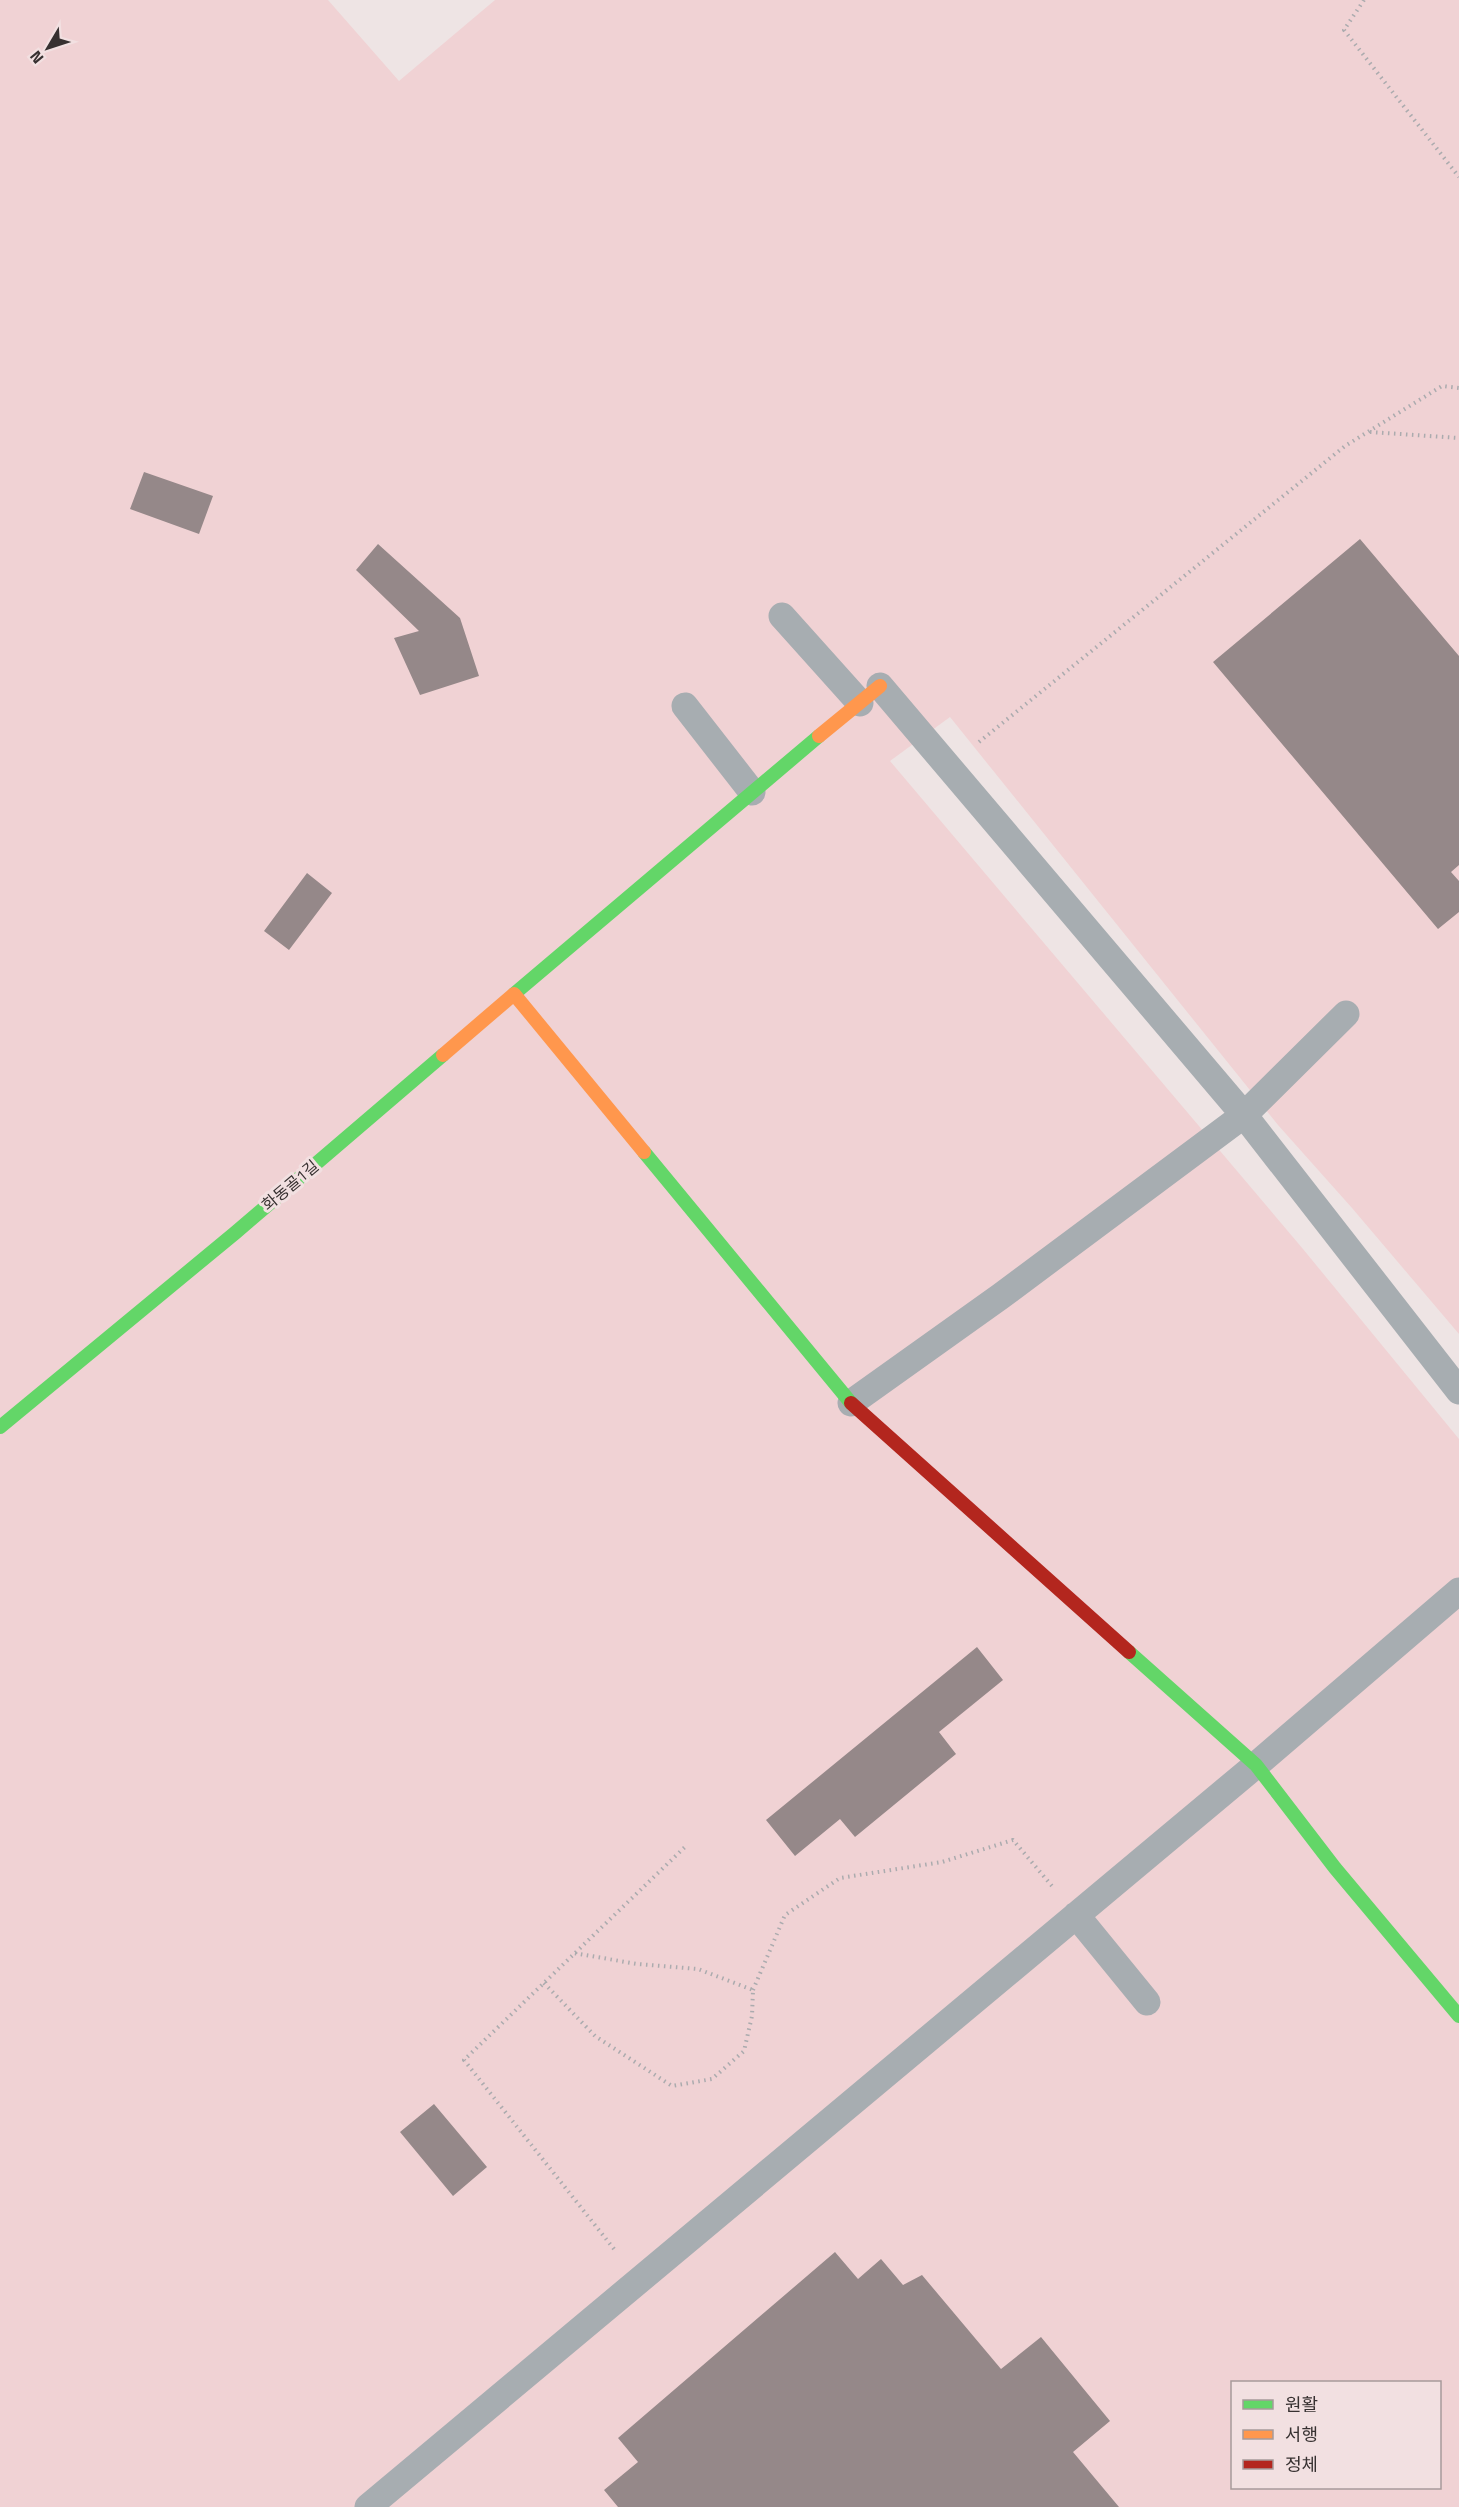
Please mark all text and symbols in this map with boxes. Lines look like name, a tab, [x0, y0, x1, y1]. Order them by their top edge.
north arrow	[18, 18, 78, 78]
text: N	[24, 46, 49, 69]
street label: 화동골1길	[256, 1154, 324, 1216]
legend	[1231, 2381, 1441, 2489]
text: 원활	[1285, 2391, 1318, 2418]
text: 서행	[1285, 2421, 1318, 2448]
text: 정체	[1285, 2451, 1318, 2478]

